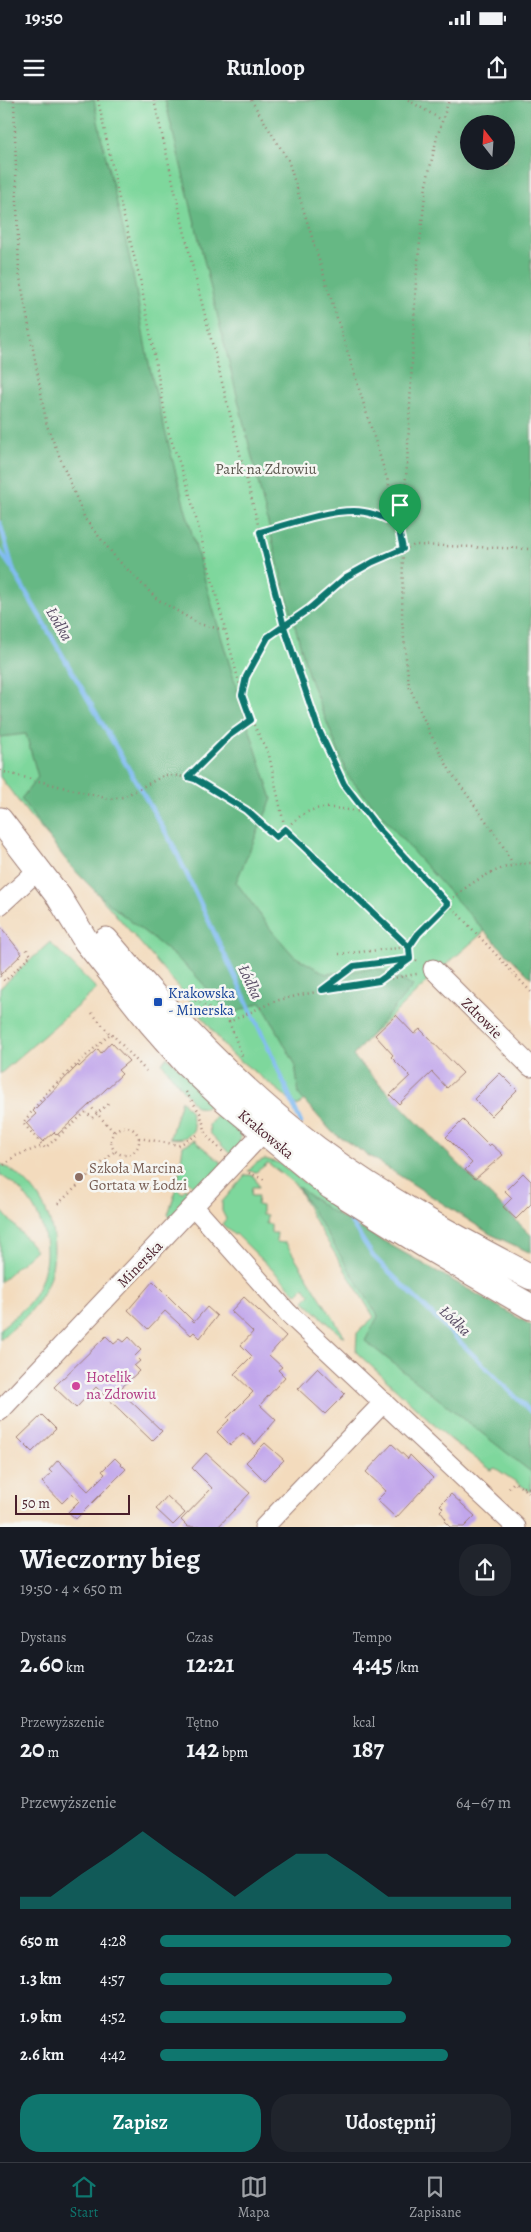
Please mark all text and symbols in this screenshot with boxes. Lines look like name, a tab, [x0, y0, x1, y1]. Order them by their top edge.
text: 19:50	[25, 5, 63, 31]
text: Runloop	[226, 53, 305, 83]
icon: menu	[20, 54, 48, 82]
icon: share	[483, 54, 511, 82]
north arrow	[460, 115, 515, 170]
map controls	[460, 115, 515, 170]
park label: Park na Zdrowiu	[215, 459, 318, 479]
pin	[379, 484, 421, 535]
icon: arrive	[386, 491, 414, 519]
water label: Łódka	[40, 603, 78, 646]
water label: Łódka	[232, 961, 268, 1003]
place label: Krakowska - Minerska	[168, 983, 235, 1020]
street label: Zdrowie	[457, 993, 507, 1043]
marker: Krakowska - Minerska	[152, 996, 164, 1008]
street label: Krakowska	[234, 1105, 298, 1163]
place label: Szkoła Marcina Gortata w Łodzi	[89, 1158, 187, 1195]
marker: Szkoła Marcina Gortata w Łodzi	[73, 1171, 85, 1183]
street label: Minerska	[113, 1236, 167, 1292]
water label: Łódka	[434, 1301, 476, 1342]
place label: Hotelik na Zdrowiu	[86, 1367, 157, 1404]
marker: Hotelik na Zdrowiu	[70, 1380, 82, 1392]
scale bar	[15, 1492, 130, 1515]
text: 50 m	[22, 1494, 50, 1513]
text: Wieczorny bieg	[20, 1540, 200, 1578]
button: share	[459, 1544, 511, 1596]
text: 19:50 · 4 × 650 m	[20, 1578, 122, 1600]
text: Dystans	[20, 1628, 66, 1647]
text: Czas	[186, 1628, 213, 1647]
text: Tempo	[353, 1628, 392, 1647]
text: 2.60	[20, 1647, 63, 1681]
text: 12:21	[186, 1647, 234, 1681]
text: 4:45	[353, 1647, 393, 1681]
text: km	[63, 1658, 85, 1677]
text: /km	[393, 1658, 419, 1677]
text: Przewyższenie	[20, 1713, 104, 1732]
text: Tętno	[186, 1713, 219, 1732]
text: kcal	[353, 1713, 375, 1732]
text: 20	[20, 1732, 45, 1766]
text: 142	[186, 1732, 219, 1766]
text: 187	[353, 1732, 384, 1766]
text: m	[45, 1743, 59, 1762]
text: bpm	[219, 1743, 248, 1762]
text: Przewyższenie	[20, 1792, 117, 1814]
text: 64–67 m	[456, 1792, 511, 1814]
text: 650 m	[20, 1930, 59, 1952]
text: 4:28	[100, 1930, 126, 1952]
text: 1.3 km	[20, 1968, 61, 1990]
text: 4:57	[100, 1968, 125, 1990]
text: 1.9 km	[20, 2006, 62, 2028]
text: 4:52	[100, 2006, 126, 2028]
text: 2.6 km	[20, 2044, 64, 2066]
text: 4:42	[100, 2044, 126, 2066]
button: Zapisz	[20, 2094, 261, 2152]
button: Udostępnij	[271, 2094, 511, 2152]
tab: Start	[70, 2173, 98, 2222]
tab: Mapa	[238, 2173, 270, 2222]
tab: Zapisane	[409, 2173, 461, 2222]

